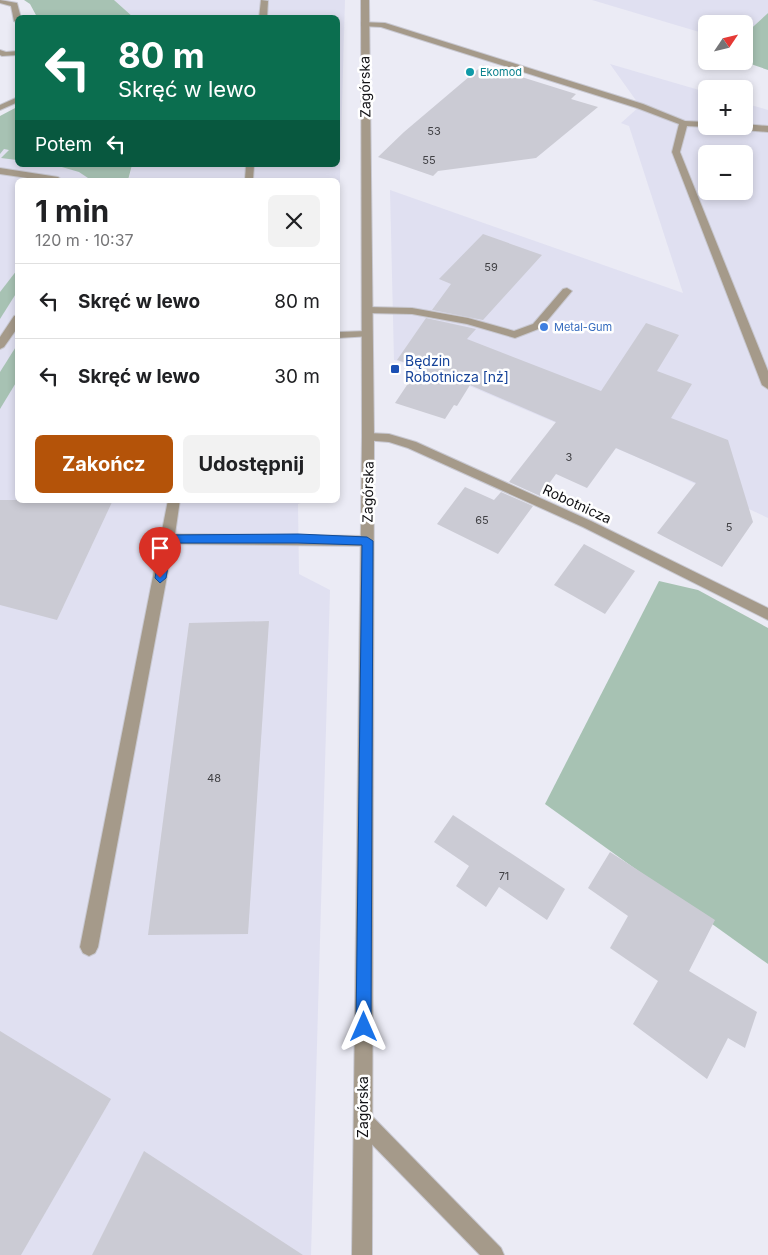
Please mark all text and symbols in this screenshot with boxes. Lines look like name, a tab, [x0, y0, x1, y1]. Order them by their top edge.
north arrow	[698, 15, 752, 70]
map controls	[698, 15, 753, 200]
text: 80 m	[118, 34, 205, 76]
icon: left	[35, 35, 100, 100]
street label: Zagórska	[355, 56, 374, 118]
place label: Ekomod	[480, 65, 522, 79]
marker: Ekomod	[464, 66, 476, 78]
text: Skręć w lewo	[118, 76, 256, 102]
button: +	[698, 80, 753, 135]
house number: 53	[427, 124, 441, 138]
icon: left	[102, 130, 130, 158]
text: Potem	[35, 133, 92, 156]
button: −	[698, 145, 753, 200]
house number: 55	[422, 153, 436, 167]
text: 1 min	[35, 193, 109, 229]
button: close	[268, 195, 320, 247]
text: 120 m · 10:37	[35, 230, 134, 250]
house number: 59	[484, 260, 498, 274]
icon: left	[35, 287, 63, 315]
text: Skręć w lewo	[78, 290, 200, 313]
text: 80 m	[274, 290, 320, 313]
place label: Metal-Gum	[554, 320, 612, 334]
marker: Metal-Gum	[538, 321, 550, 333]
place label: Będzin Robotnicza [nż]	[405, 352, 509, 385]
icon: left	[35, 362, 63, 390]
marker: Będzin Robotnicza [nż]	[389, 363, 401, 375]
text: Skręć w lewo	[78, 365, 200, 388]
text: 30 m	[274, 365, 320, 388]
button: Zakończ	[35, 435, 173, 493]
button: Udostępnij	[183, 435, 320, 493]
house number: 3	[566, 450, 573, 464]
street label: Zagórska	[358, 461, 377, 523]
street label: Robotnicza	[540, 480, 614, 527]
house number: 65	[475, 513, 489, 527]
house number: 5	[726, 520, 733, 534]
pin	[139, 527, 181, 578]
icon: arrive	[146, 534, 174, 562]
house number: 48	[207, 771, 221, 785]
house number: 71	[499, 869, 509, 883]
position arrow	[337, 1000, 389, 1052]
street label: Zagórska	[354, 1076, 371, 1138]

